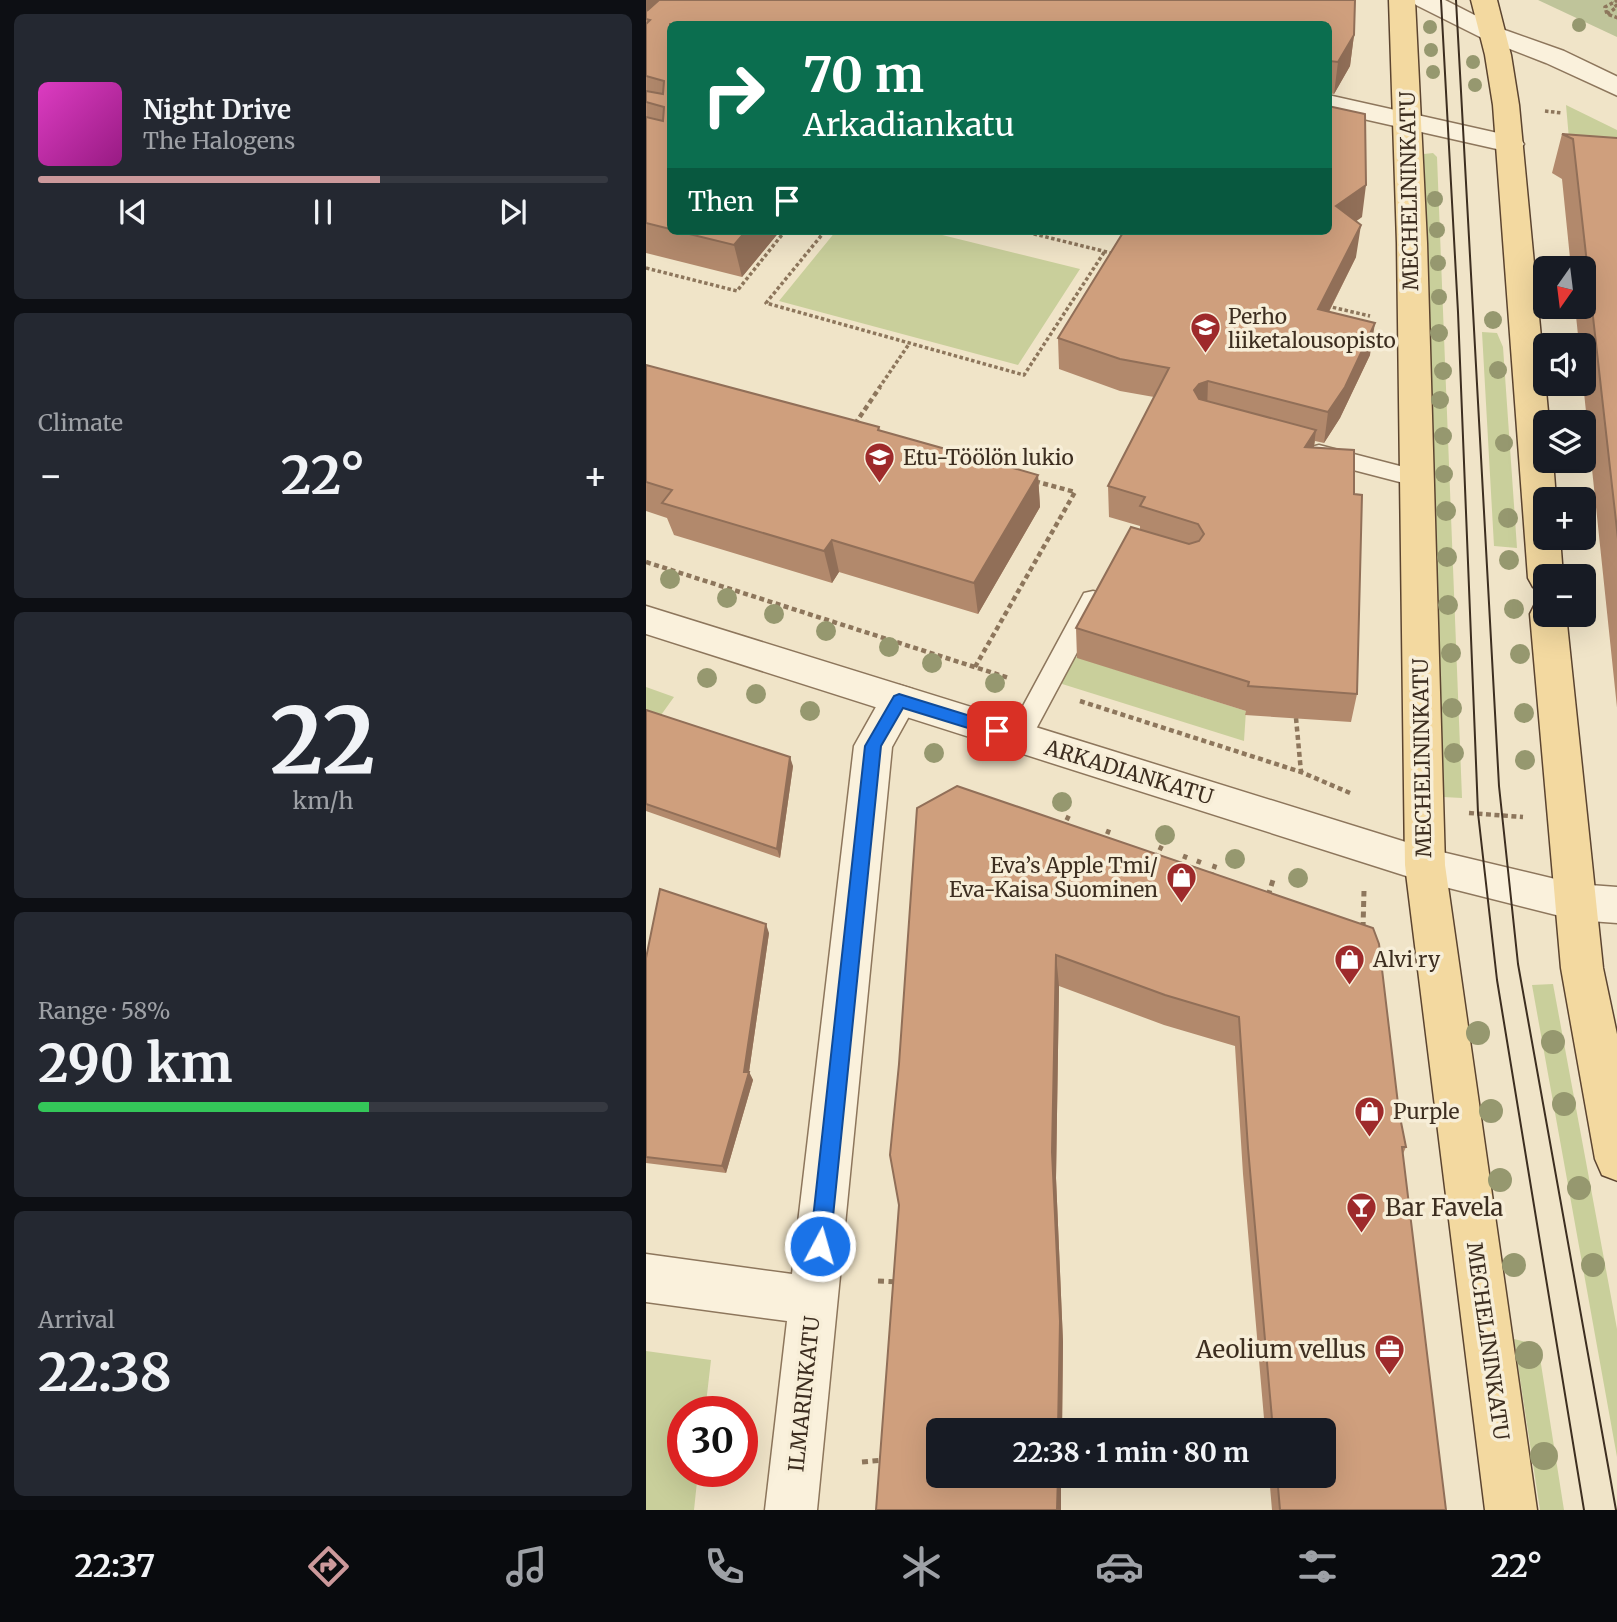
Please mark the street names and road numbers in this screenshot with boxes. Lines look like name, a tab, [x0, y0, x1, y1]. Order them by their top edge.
street label: MECHELININKATU	[1394, 91, 1424, 291]
street label: MECHELININKATU	[1407, 658, 1437, 858]
street label: ARKADIANKATU	[1041, 733, 1217, 811]
street label: MECHELININKATU	[1461, 1240, 1515, 1442]
street label: ILMARINKATU	[782, 1314, 826, 1473]

